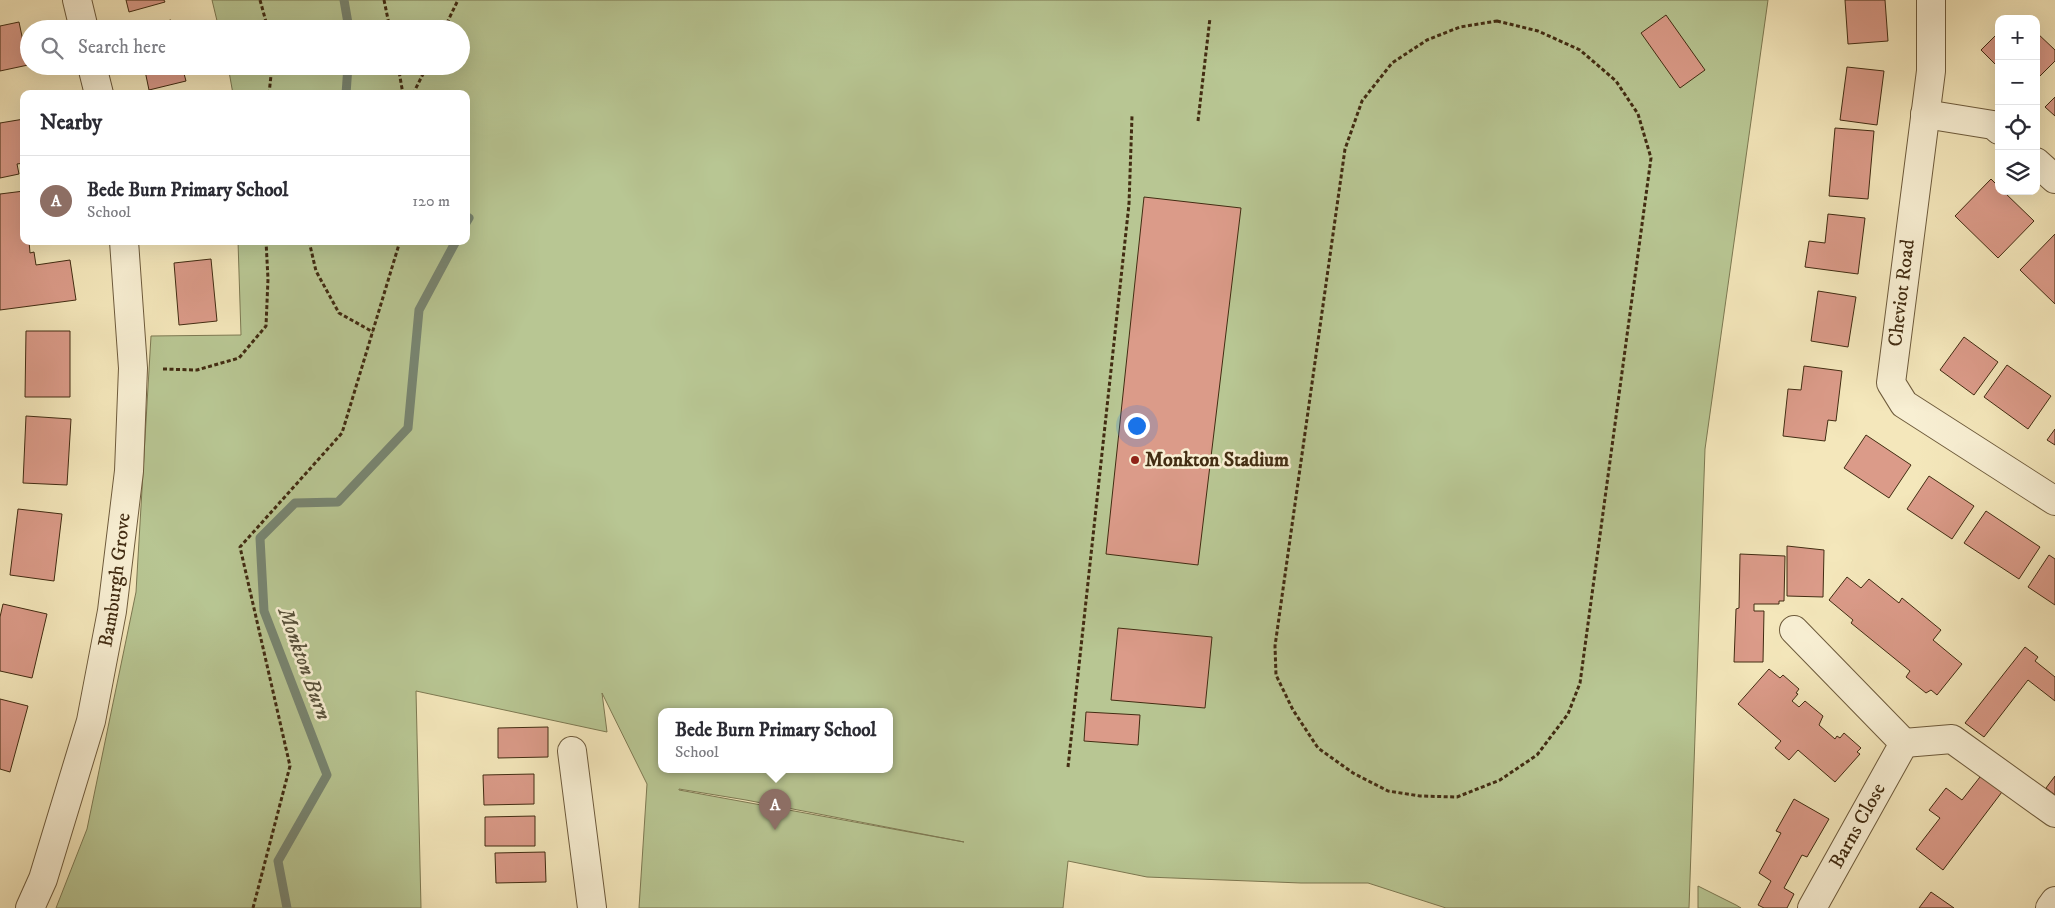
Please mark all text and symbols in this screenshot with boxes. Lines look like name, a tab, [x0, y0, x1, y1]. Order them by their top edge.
map controls	[1995, 15, 2040, 195]
button: +	[1995, 15, 2040, 60]
search box	[20, 20, 470, 75]
icon: search	[38, 34, 66, 62]
text: Search here	[78, 36, 166, 59]
button: −	[1995, 60, 2040, 105]
button: locate	[1995, 105, 2040, 150]
text: Nearby	[40, 110, 102, 136]
button: layers	[1995, 150, 2040, 195]
text: Bede Burn Primary School	[87, 179, 288, 202]
text: A	[51, 191, 61, 211]
text: 120 m	[412, 191, 450, 211]
text: School	[87, 202, 131, 222]
street label: Cheviot Road	[1883, 238, 1921, 348]
your location	[1124, 413, 1150, 439]
place label: Monkton Stadium	[1145, 448, 1289, 473]
marker: Monkton Stadium	[1129, 454, 1141, 466]
street label: Bamburgh Grove	[93, 511, 136, 649]
water label: Monkton Burn	[271, 602, 336, 724]
popup	[658, 708, 893, 773]
text: Bede Burn Primary School	[675, 719, 876, 742]
text: School	[675, 742, 719, 762]
street label: Barns Close	[1824, 779, 1892, 873]
pin: A	[759, 789, 791, 830]

